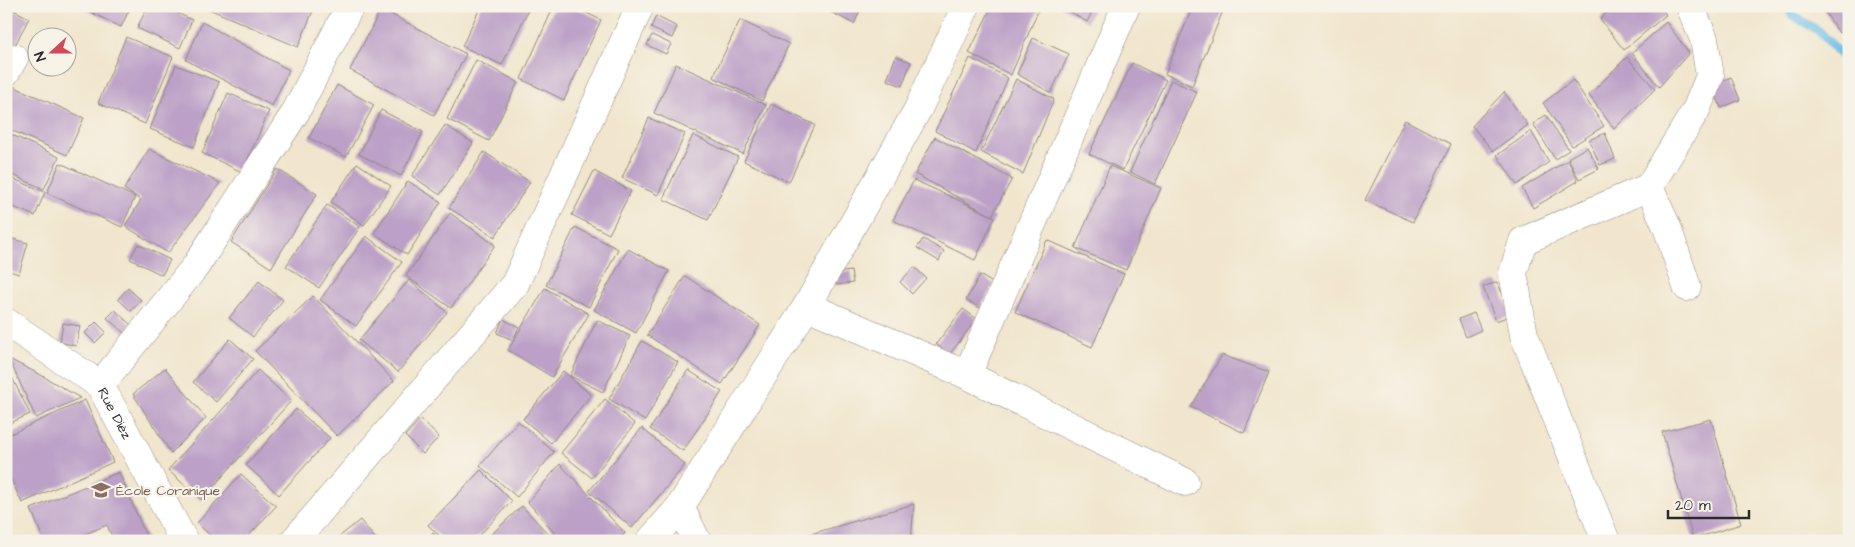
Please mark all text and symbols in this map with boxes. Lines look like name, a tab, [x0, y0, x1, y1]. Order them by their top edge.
north arrow	[28, 28, 78, 78]
text: N	[30, 48, 52, 64]
street label: Rue Dièz	[92, 384, 136, 443]
school or university icon: École Coranique	[90, 479, 112, 501]
place label: École Coranique	[116, 481, 220, 501]
scale bar	[1668, 487, 1749, 519]
text: 20 m	[1675, 495, 1711, 516]

